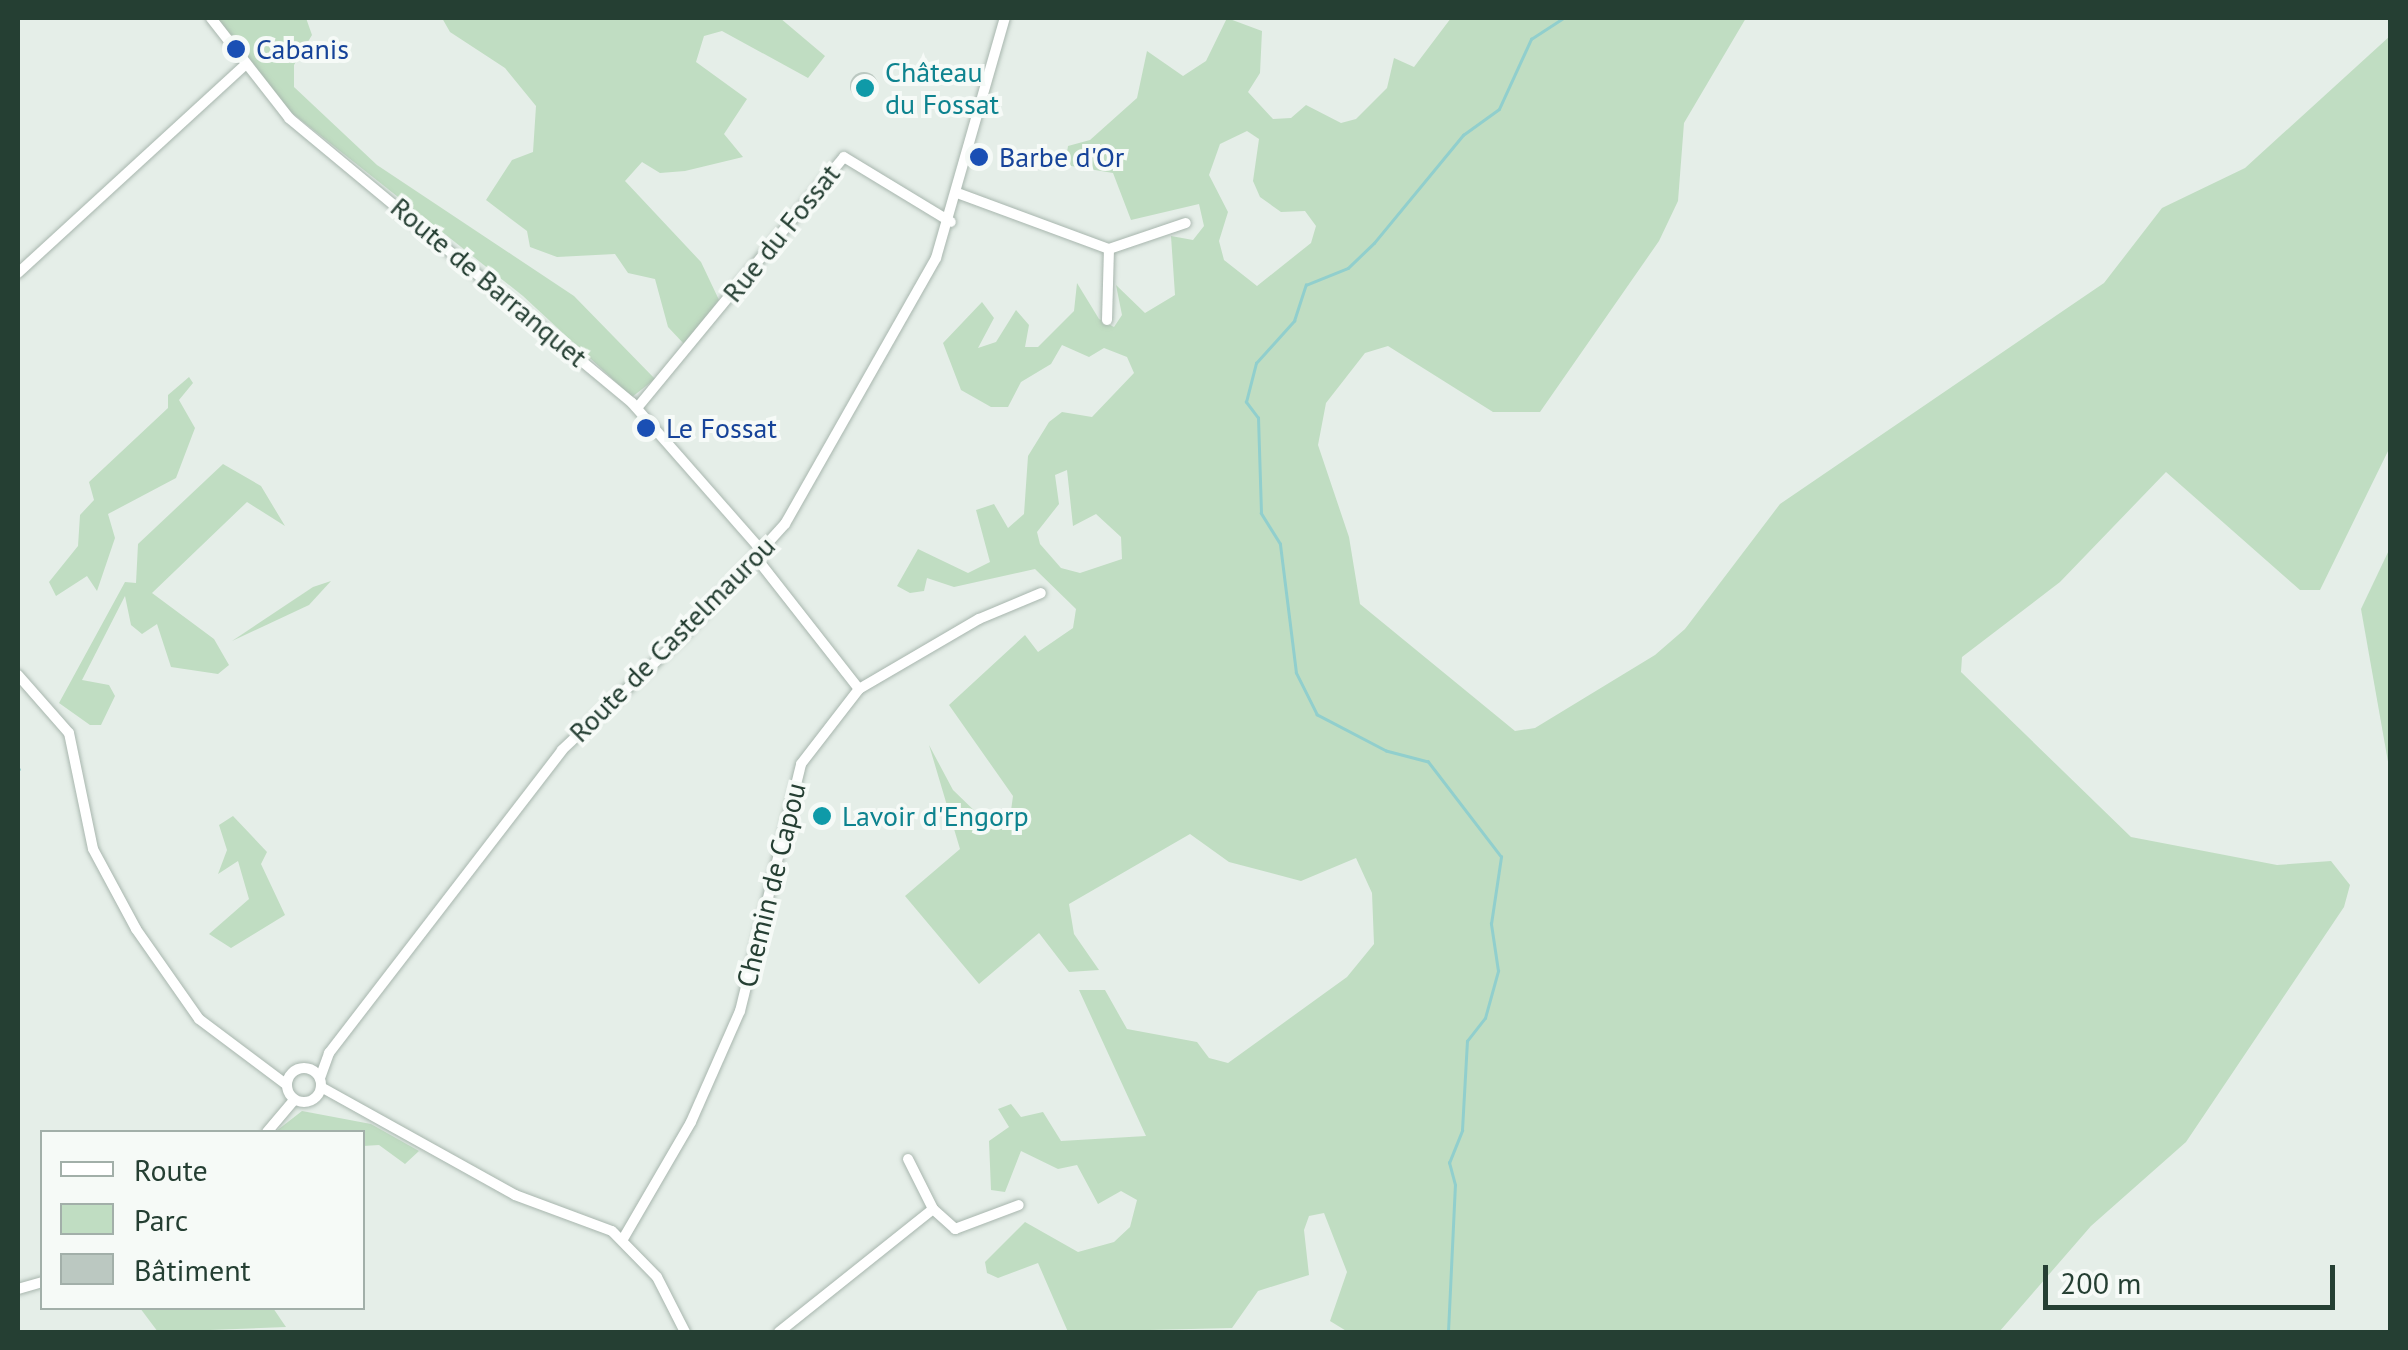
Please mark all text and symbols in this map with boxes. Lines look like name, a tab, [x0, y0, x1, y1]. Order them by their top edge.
place label: Cabanis	[256, 32, 349, 66]
marker: Cabanis	[225, 38, 247, 60]
place label: Château du Fossat	[885, 55, 999, 121]
marker: Château du Fossat	[854, 77, 876, 99]
place label: Barbe d'Or	[999, 140, 1124, 174]
marker: Barbe d'Or	[968, 146, 990, 168]
street label: Rue du Fossat	[715, 157, 847, 309]
street label: Route de Barranquet	[384, 190, 594, 374]
place label: Le Fossat	[666, 411, 777, 445]
marker: Le Fossat	[635, 417, 657, 439]
street label: Route de Castelmaurou	[562, 529, 782, 749]
street label: Chemin de Capou	[729, 779, 813, 991]
place label: Lavoir d'Engorp	[842, 799, 1029, 833]
marker: Lavoir d'Engorp	[811, 805, 833, 827]
legend	[40, 1130, 365, 1310]
text: Route	[134, 1150, 208, 1189]
text: Parc	[134, 1200, 188, 1239]
scale bar	[2048, 1245, 2340, 1307]
text: Bâtiment	[134, 1250, 251, 1289]
text: 200 m	[2060, 1263, 2141, 1302]

